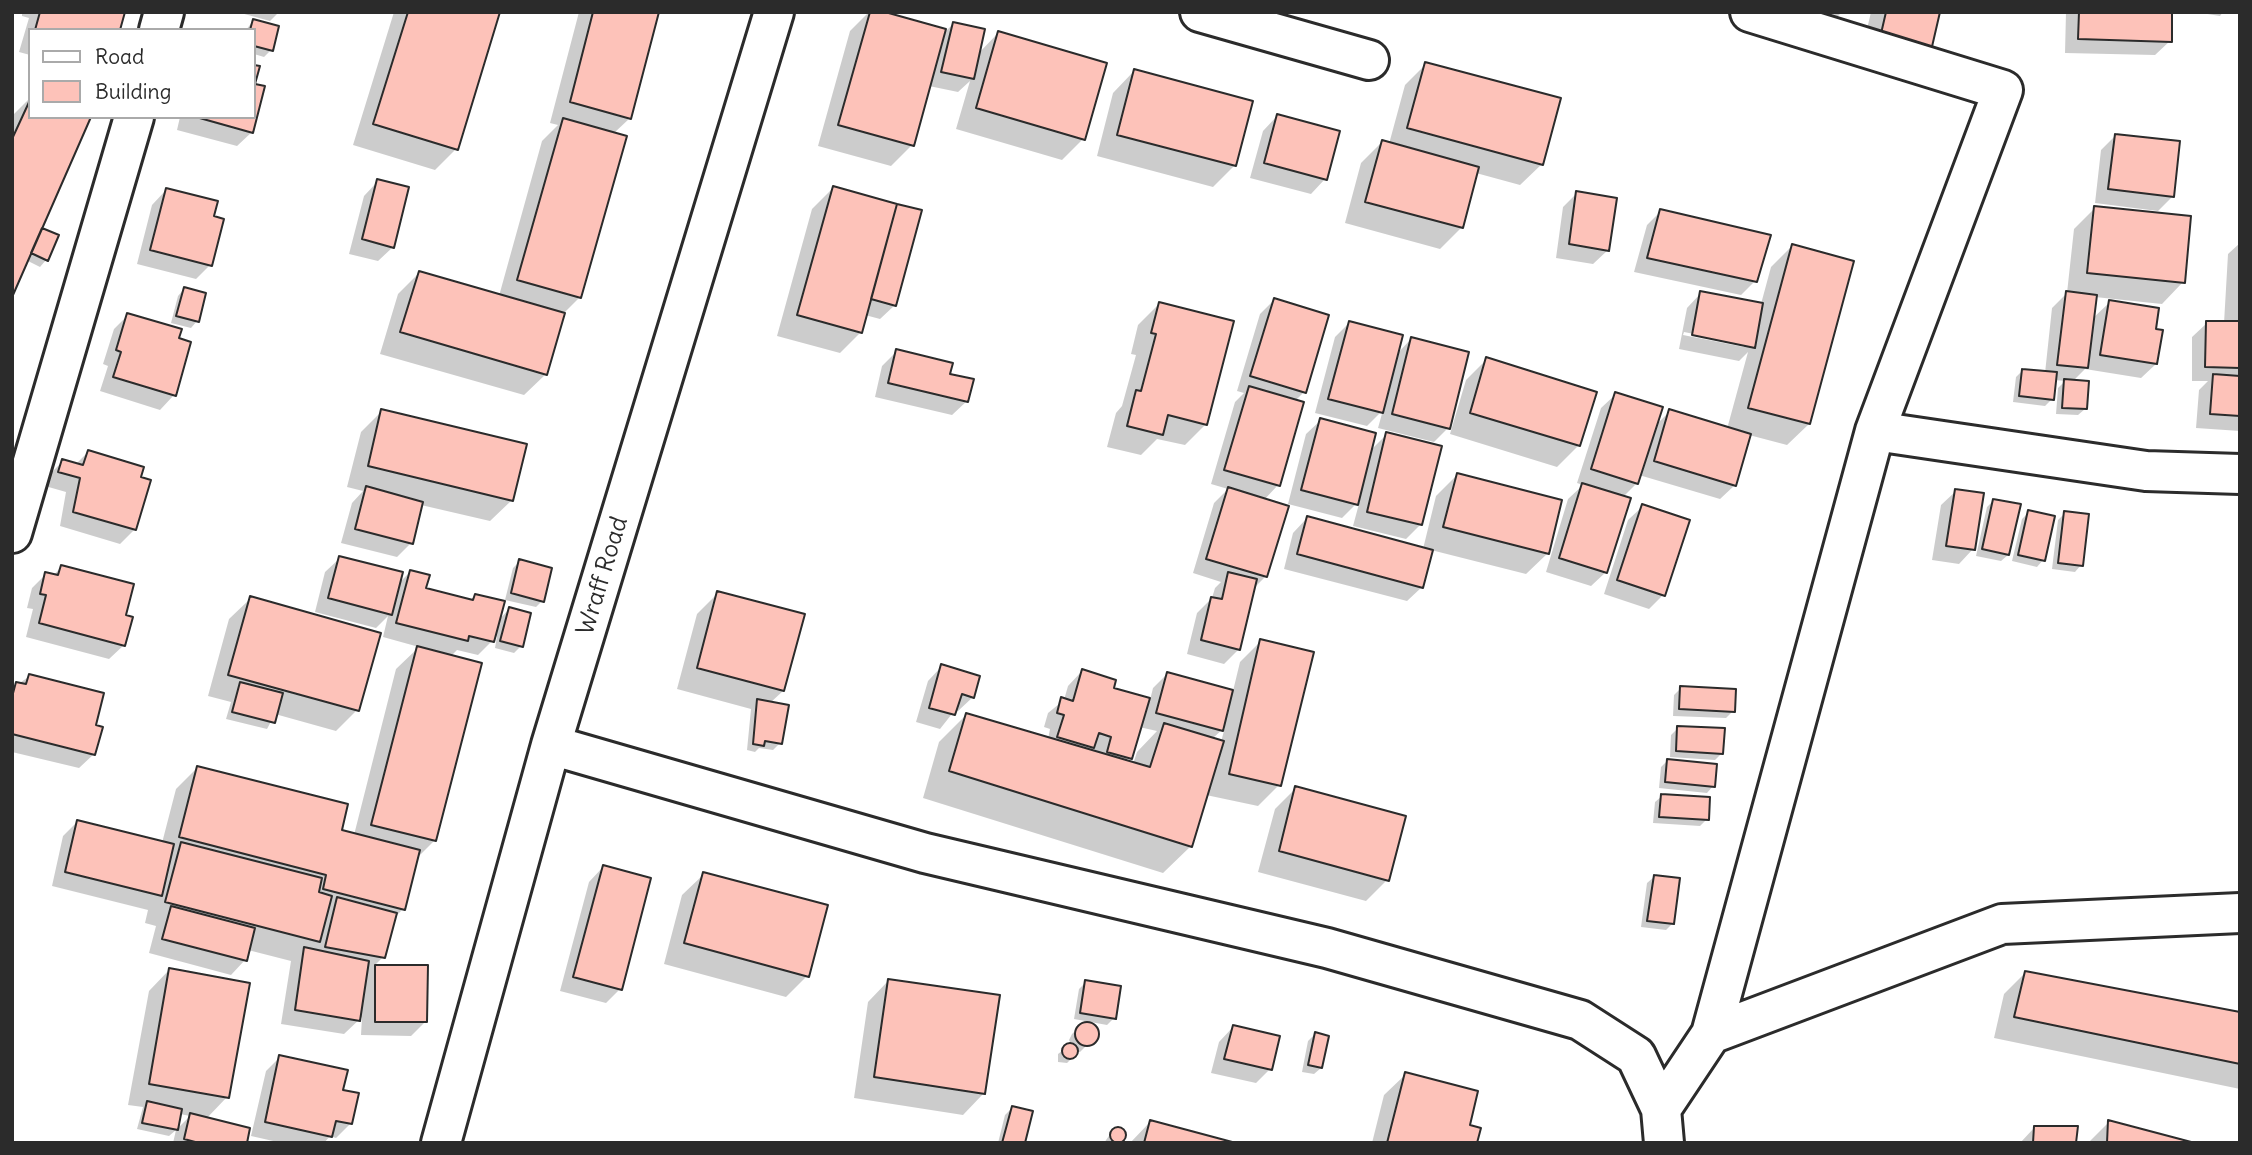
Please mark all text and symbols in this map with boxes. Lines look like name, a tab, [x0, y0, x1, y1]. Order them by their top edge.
legend	[28, 28, 256, 119]
text: Road	[95, 43, 144, 70]
text: Building	[95, 78, 171, 105]
street label: Wraff Road	[571, 513, 635, 639]

